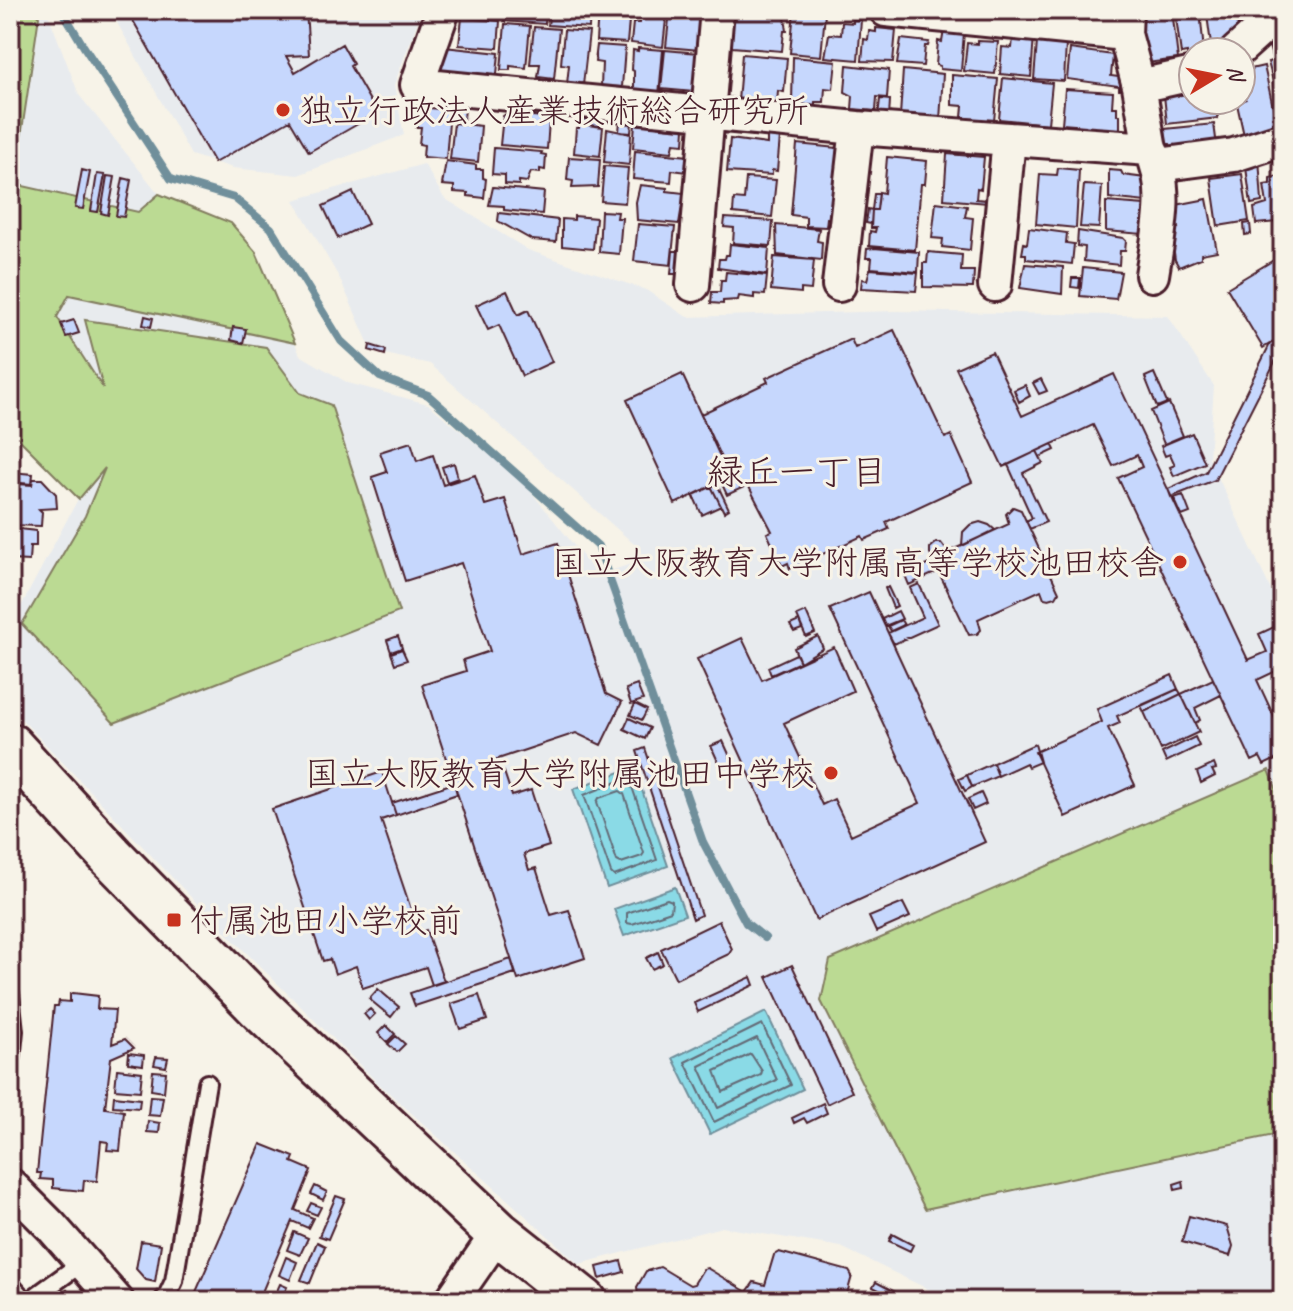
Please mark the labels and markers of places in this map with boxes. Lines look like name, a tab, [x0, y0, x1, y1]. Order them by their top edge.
place label: 独立行政法人産業技術総合研究所	[299, 89, 809, 132]
marker: 独立行政法人産業技術総合研究所	[274, 101, 292, 119]
place label: 国立大阪教育大学附属高等学校池田校舎	[552, 541, 1164, 584]
marker: 国立大阪教育大学附属高等学校池田校舎	[1171, 553, 1189, 571]
place label: 国立大阪教育大学附属池田中学校	[305, 752, 815, 795]
marker: 国立大阪教育大学附属池田中学校	[822, 764, 840, 782]
place label: 付属池田小学校前	[190, 899, 462, 942]
marker: 付属池田小学校前	[165, 911, 183, 929]

